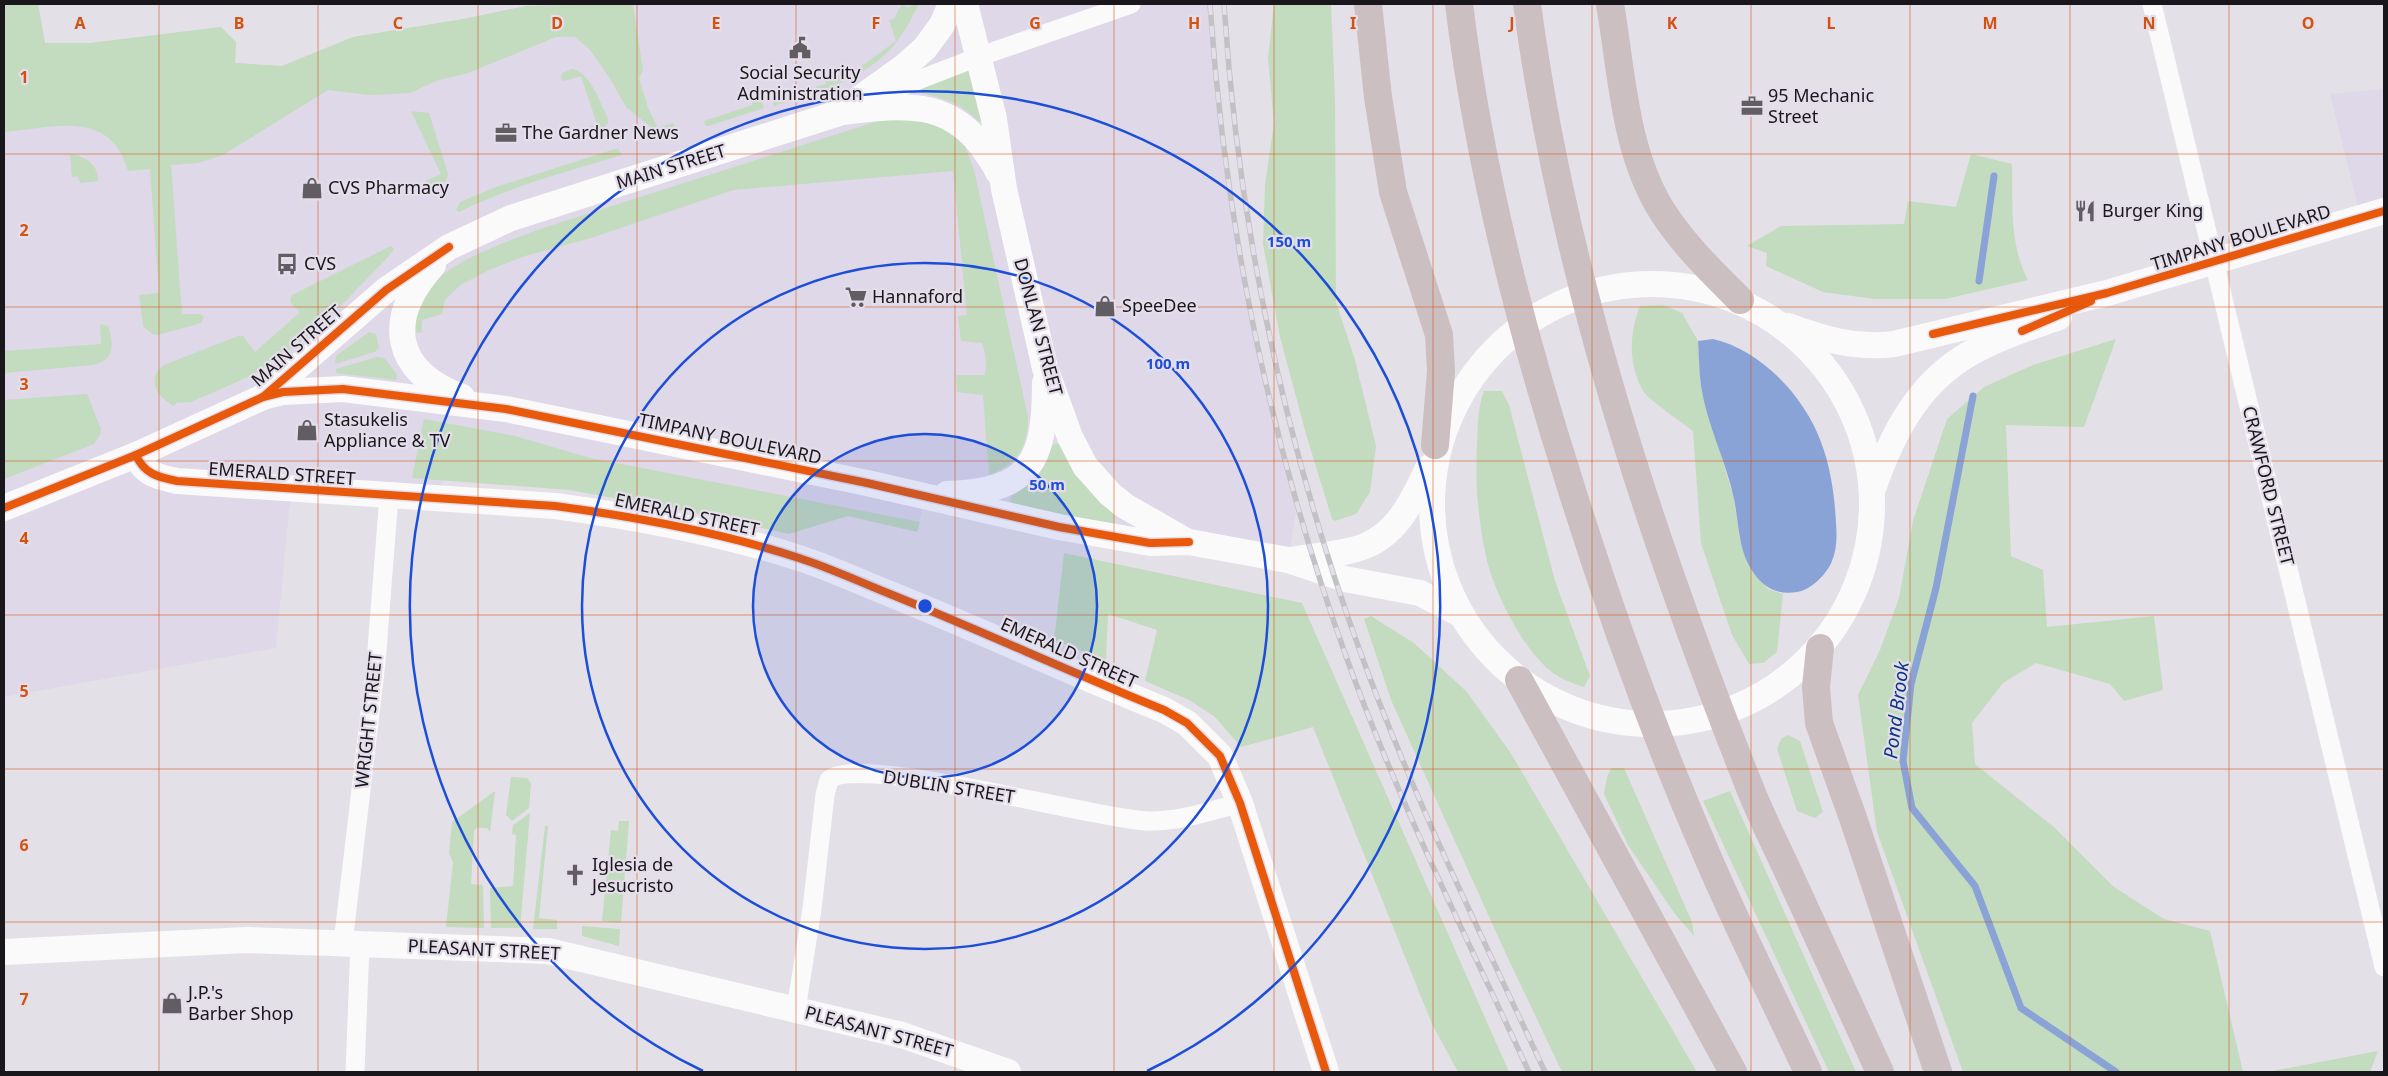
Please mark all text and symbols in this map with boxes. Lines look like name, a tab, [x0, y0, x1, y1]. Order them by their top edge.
text: A	[74, 12, 86, 34]
text: B	[234, 12, 244, 34]
text: C	[393, 12, 403, 34]
text: D	[551, 12, 563, 34]
text: E	[712, 12, 721, 34]
text: F	[872, 12, 880, 34]
text: G	[1029, 12, 1041, 34]
text: H	[1188, 12, 1200, 34]
text: I	[1350, 12, 1356, 34]
text: J	[1507, 12, 1515, 34]
text: K	[1667, 12, 1678, 34]
text: L	[1827, 12, 1836, 34]
text: M	[1982, 12, 1998, 34]
text: N	[2142, 12, 2156, 34]
text: O	[2302, 12, 2314, 34]
public building icon: Social Security Administration	[787, 35, 813, 61]
place label: Social Security Administration	[737, 60, 863, 105]
text: 1	[19, 66, 29, 88]
place label: 95 Mechanic Street	[1768, 83, 1874, 128]
office icon: 95 Mechanic Street	[1739, 93, 1765, 119]
office icon: The Gardner News	[493, 120, 519, 146]
place label: The Gardner News	[522, 120, 679, 144]
street label: MAIN STREET	[613, 138, 728, 194]
shop icon: CVS Pharmacy	[299, 175, 325, 201]
place label: CVS Pharmacy	[328, 175, 450, 199]
restaurant icon: Burger King	[2072, 198, 2098, 224]
place label: Burger King	[2102, 198, 2203, 222]
street label: TIMPANY BOULEVARD	[2148, 198, 2334, 276]
text: 2	[19, 219, 29, 241]
text: 150 m	[1267, 231, 1311, 251]
bus stop icon: CVS	[274, 251, 300, 277]
place label: CVS	[304, 251, 336, 275]
street label: DONLAN STREET	[1009, 255, 1069, 398]
supermarket icon: Hannaford	[843, 284, 869, 310]
place label: Hannaford	[872, 284, 963, 308]
shop icon: SpeeDee	[1092, 293, 1118, 319]
place label: SpeeDee	[1122, 293, 1197, 317]
street label: MAIN STREET	[246, 299, 347, 392]
text: 100 m	[1146, 353, 1190, 373]
text: 3	[19, 373, 29, 395]
street label: CRAWFORD STREET	[2238, 403, 2300, 568]
place label: Stasukelis Appliance & TV	[324, 407, 450, 452]
street label: TIMPANY BOULEVARD	[636, 407, 824, 469]
shop icon: Stasukelis Appliance & TV	[294, 417, 320, 443]
street label: EMERALD STREET	[208, 456, 356, 490]
text: 50 m	[1029, 474, 1065, 494]
street label: EMERALD STREET	[613, 487, 762, 541]
text: 4	[19, 527, 29, 549]
centre of rings	[916, 597, 934, 615]
street label: EMERALD STREET	[997, 611, 1142, 693]
street label: WRIGHT STREET	[349, 651, 387, 789]
water label: Pond Brook	[1877, 659, 1915, 760]
text: 5	[19, 680, 29, 702]
street label: DUBLIN STREET	[882, 764, 1017, 808]
text: 6	[19, 834, 29, 856]
place label: Iglesia de Jesucristo	[590, 852, 674, 897]
church icon: Iglesia de Jesucristo	[562, 862, 588, 888]
street label: PLEASANT STREET	[407, 933, 561, 965]
place label: J.P.'s Barber Shop	[186, 980, 294, 1025]
text: 7	[19, 988, 29, 1010]
shop icon: J.P.'s Barber Shop	[159, 990, 185, 1016]
street label: PLEASANT STREET	[802, 1000, 956, 1062]

